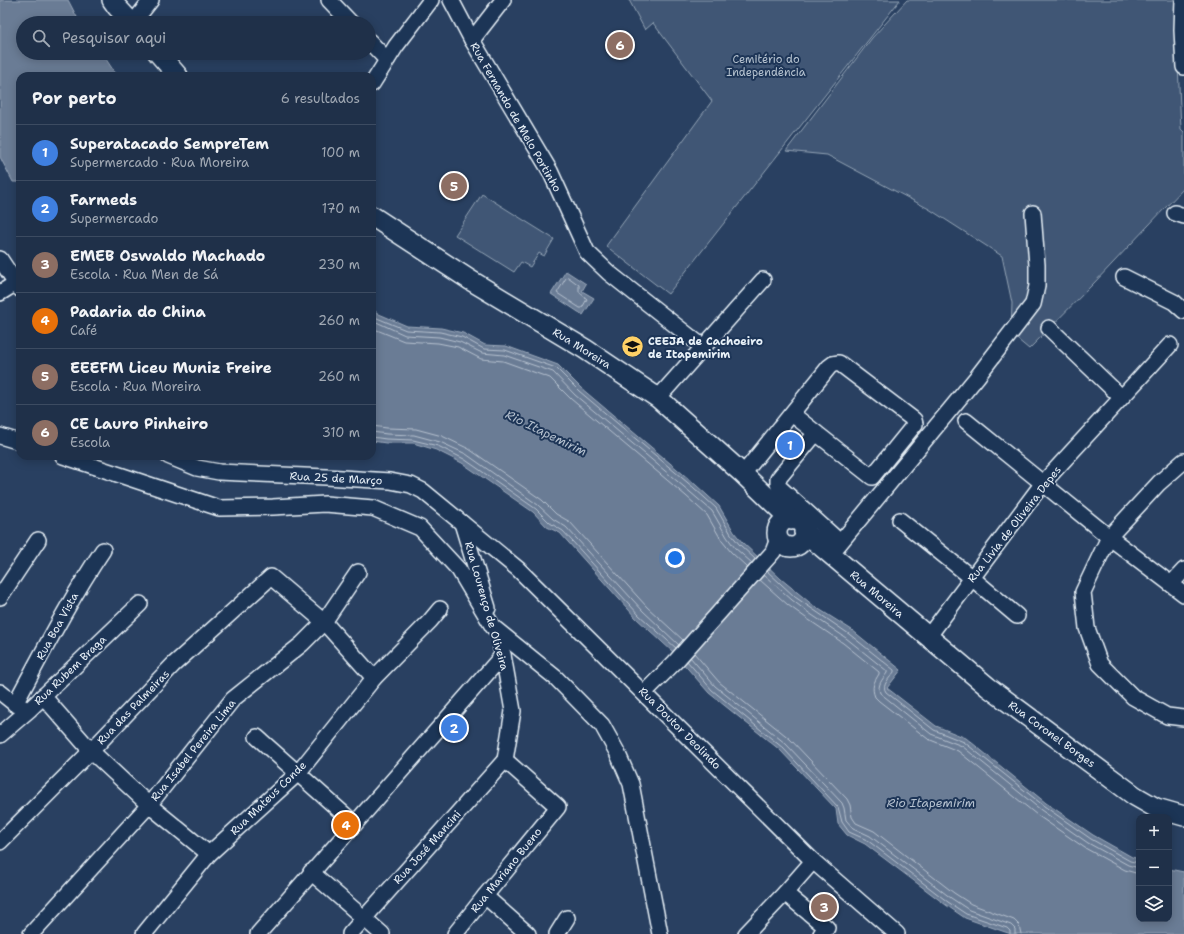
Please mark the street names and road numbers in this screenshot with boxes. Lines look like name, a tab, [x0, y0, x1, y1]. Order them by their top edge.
street label: Rua Fernando de Melo Portinho	[467, 40, 565, 195]
street label: Rua Moreira	[550, 325, 614, 372]
street label: Rua Livia de Oliveira Depes	[964, 463, 1065, 586]
street label: Rua 25 de Março	[289, 469, 383, 488]
street label: Rua Lourenço de Oliveira	[461, 540, 512, 672]
street label: Rua Moreira	[847, 567, 907, 621]
street label: Rua Boa Vista	[33, 590, 82, 663]
street label: Rua Rubem Braga	[31, 632, 110, 709]
street label: Rua das Palmeiras	[94, 667, 173, 748]
street label: Rua Doutor Deolindo	[635, 684, 724, 773]
street label: Rua Isabel Pereira Lima	[147, 696, 239, 805]
street label: Rua Coronel Borges	[1005, 698, 1098, 771]
street label: Rua Mateus Conde	[227, 758, 310, 839]
street label: Rua José Mancini	[390, 807, 465, 887]
street label: Rua Mariano Bueno	[467, 824, 546, 916]

